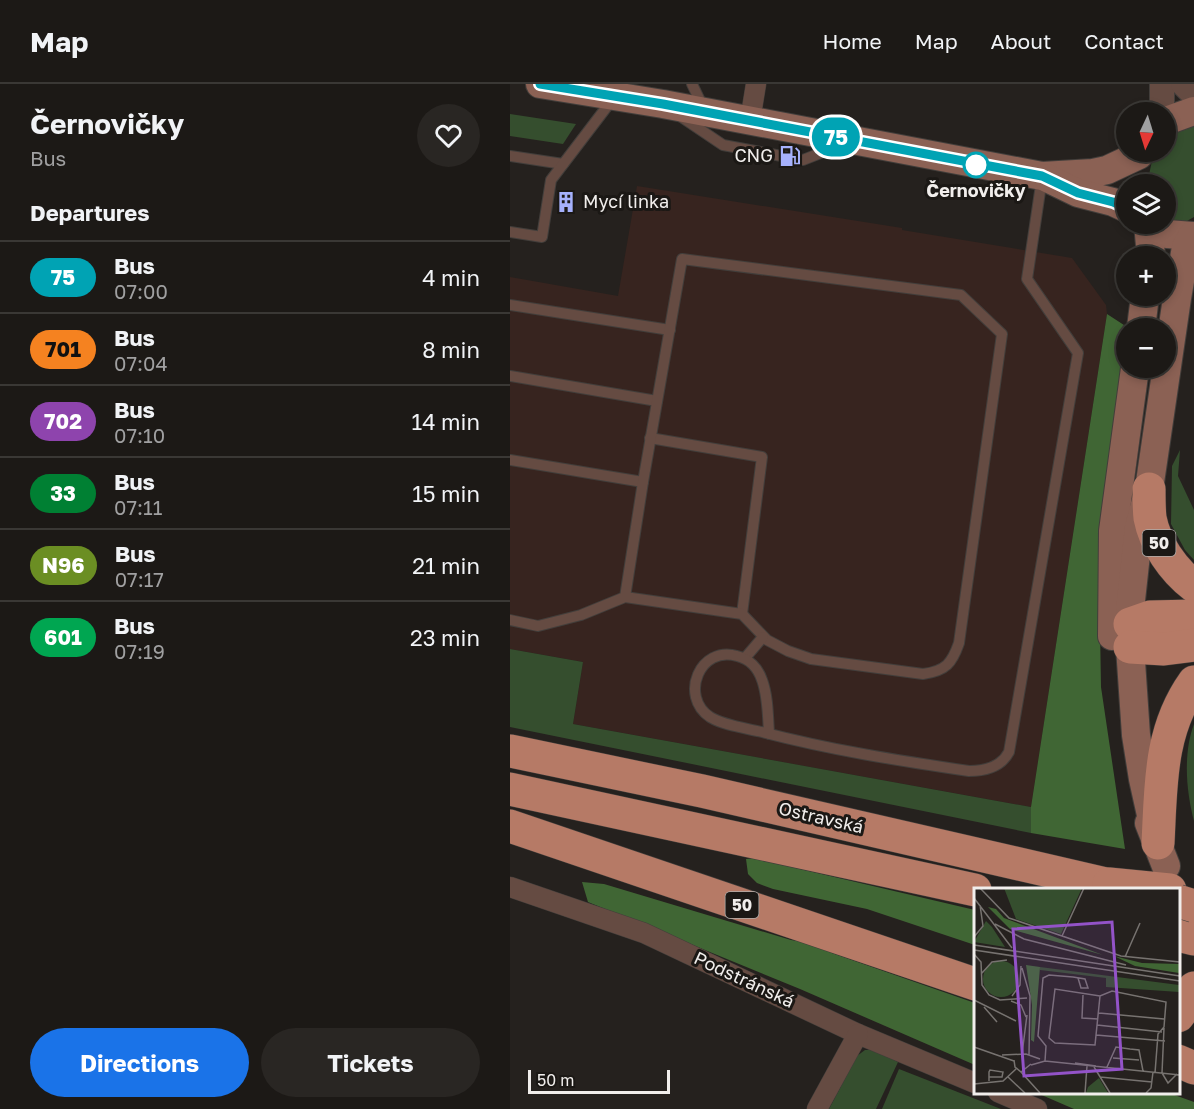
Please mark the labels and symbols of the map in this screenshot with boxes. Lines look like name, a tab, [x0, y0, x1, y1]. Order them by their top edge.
north arrow	[1116, 102, 1176, 162]
line badge: 75	[809, 118, 863, 156]
place label: CNG	[734, 144, 773, 166]
fuel station icon: CNG	[778, 144, 802, 168]
marker: Černovičky	[963, 152, 989, 178]
place label: Černovičky	[926, 179, 1026, 201]
building icon: Mycí linka	[554, 190, 578, 214]
place label: Mycí linka	[583, 190, 669, 212]
road number: 50	[1142, 530, 1176, 556]
street label: Ostravská	[777, 797, 866, 837]
inset map	[974, 888, 1179, 1094]
road number: 50	[726, 892, 758, 918]
street label: Podstránská	[691, 946, 798, 1012]
scale bar	[528, 1067, 670, 1094]

